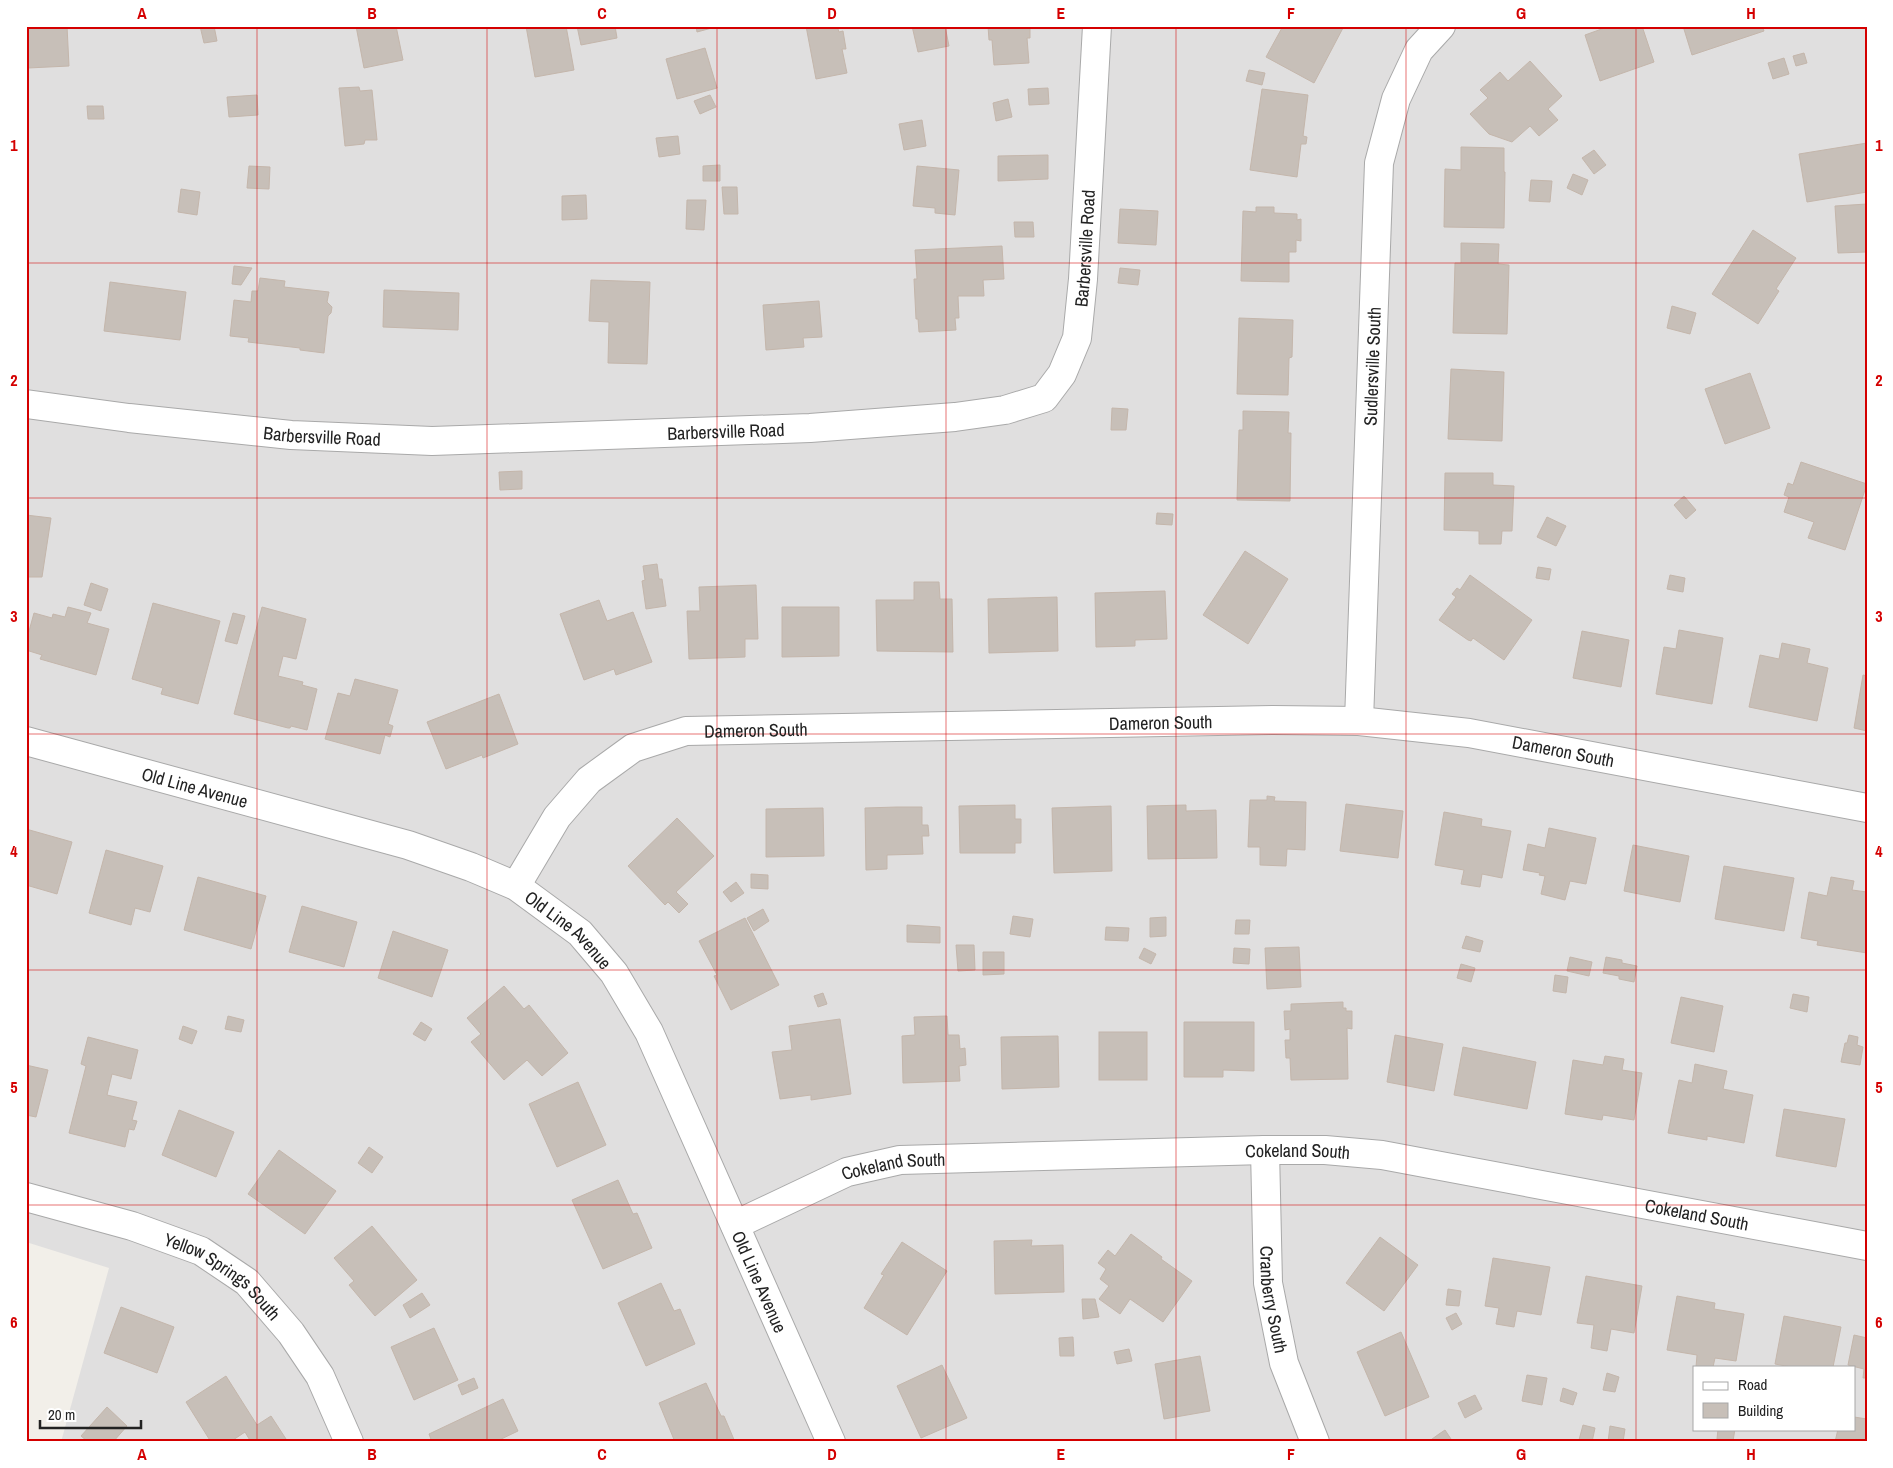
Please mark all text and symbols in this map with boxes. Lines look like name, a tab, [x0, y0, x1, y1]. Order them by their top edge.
text: A	[137, 2, 147, 24]
text: B	[367, 2, 377, 24]
text: C	[597, 2, 607, 24]
text: D	[827, 2, 837, 24]
text: E	[1057, 2, 1066, 24]
text: F	[1287, 2, 1295, 24]
text: G	[1516, 2, 1526, 24]
text: H	[1746, 2, 1756, 24]
text: 1	[10, 134, 18, 156]
text: 1	[1875, 134, 1883, 156]
street label: Barbersville Road	[1068, 189, 1100, 308]
street label: Sudlersville South	[1357, 306, 1386, 426]
text: 2	[10, 369, 18, 391]
text: 2	[1875, 369, 1883, 391]
street label: Barbersville Road	[667, 416, 785, 445]
street label: Barbersville Road	[262, 420, 381, 451]
text: 3	[10, 605, 18, 627]
text: 3	[1875, 605, 1883, 627]
street label: Dameron South	[1109, 709, 1213, 736]
street label: Dameron South	[704, 716, 808, 743]
street label: Dameron South	[1510, 729, 1616, 773]
street label: Old Line Avenue	[139, 761, 251, 813]
text: 4	[10, 840, 18, 862]
text: 4	[1875, 840, 1883, 862]
street label: Old Line Avenue	[520, 884, 618, 974]
text: 5	[10, 1076, 18, 1098]
text: 5	[1875, 1076, 1883, 1098]
street label: Cokeland South	[1245, 1137, 1351, 1165]
street label: Cokeland South	[837, 1146, 946, 1186]
street label: Cokeland South	[1643, 1192, 1751, 1236]
street label: Yellow Springs South	[161, 1226, 287, 1325]
street label: Old Line Avenue	[726, 1227, 793, 1336]
street label: Cranberry South	[1255, 1245, 1294, 1355]
text: 6	[10, 1311, 18, 1333]
text: 6	[1875, 1311, 1883, 1333]
legend	[1693, 1366, 1856, 1430]
text: Road	[1738, 1374, 1767, 1395]
scale bar	[40, 1398, 141, 1430]
text: Building	[1738, 1400, 1783, 1421]
text: 20 m	[48, 1404, 75, 1425]
text: A	[137, 1443, 147, 1465]
text: B	[367, 1443, 377, 1465]
text: C	[597, 1443, 607, 1465]
text: D	[827, 1443, 837, 1465]
text: E	[1057, 1443, 1066, 1465]
text: F	[1287, 1443, 1295, 1465]
text: G	[1516, 1443, 1526, 1465]
text: H	[1746, 1443, 1756, 1465]

